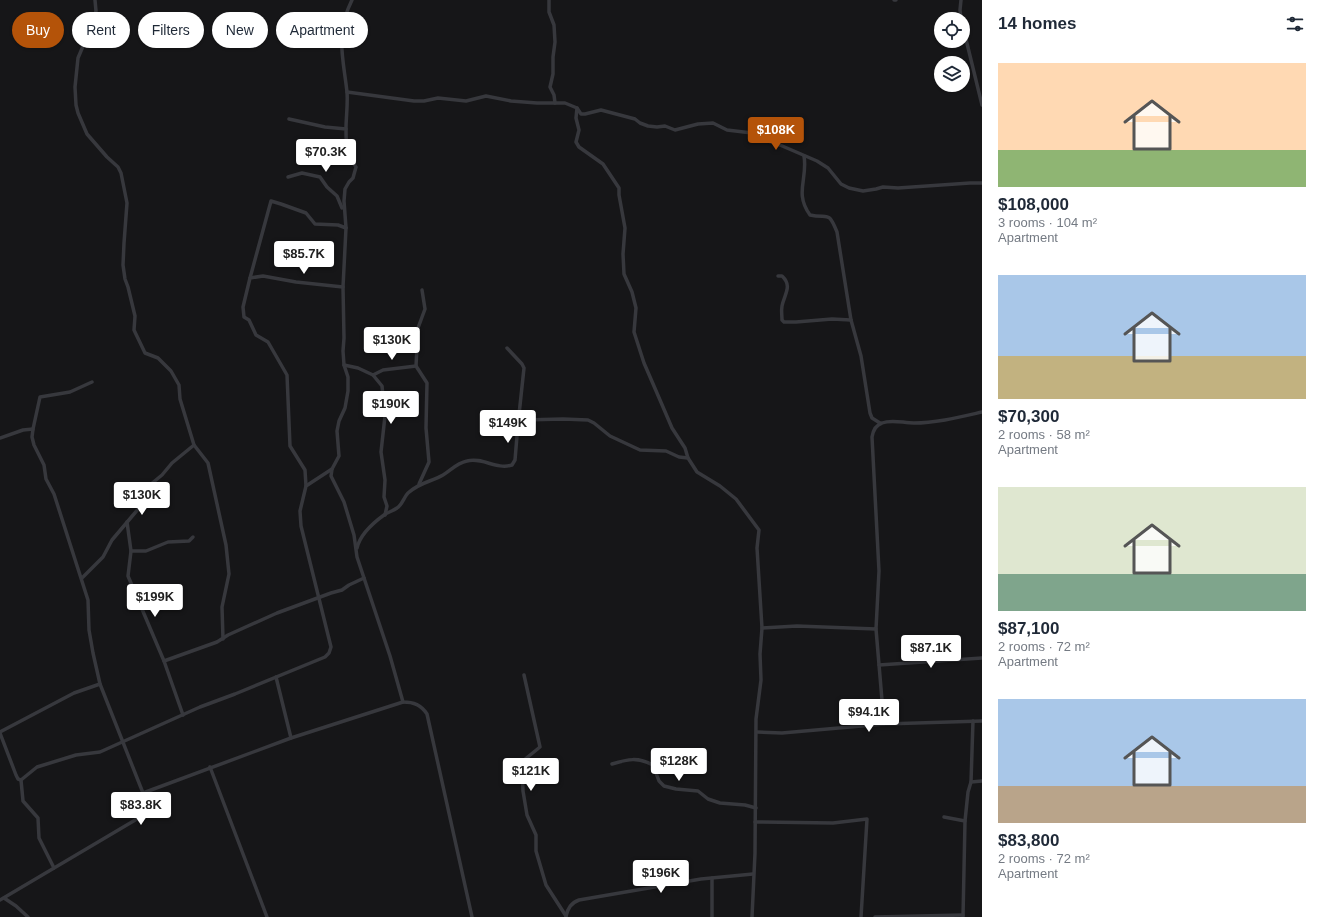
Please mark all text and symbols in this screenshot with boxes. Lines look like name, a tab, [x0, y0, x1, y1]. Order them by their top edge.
chip: Buy	[12, 12, 64, 48]
chip: Rent	[72, 12, 130, 48]
chip: Filters	[138, 12, 204, 48]
chip: New	[212, 12, 268, 48]
chip: Apartment	[276, 12, 368, 48]
map controls	[934, 12, 970, 92]
button: locate	[934, 12, 970, 48]
icon: filters	[1284, 13, 1306, 35]
text: 14 homes	[998, 14, 1076, 33]
button: layers	[934, 56, 970, 92]
icon: home	[1116, 89, 1188, 161]
pin: $108K	[748, 117, 804, 151]
text: $108K	[757, 122, 795, 137]
pin: $70.3K	[293, 139, 359, 173]
text: $70.3K	[305, 144, 347, 159]
text: $108,000	[998, 195, 1069, 214]
text: 3 rooms · 104 m²	[998, 215, 1097, 230]
text: Apartment	[998, 230, 1058, 245]
pin: $85.7K	[271, 241, 337, 275]
text: $85.7K	[283, 246, 325, 261]
icon: home	[1116, 301, 1188, 373]
pin: $130K	[364, 327, 420, 361]
text: $130K	[373, 332, 411, 347]
pin: $190K	[363, 391, 419, 425]
text: $190K	[372, 396, 410, 411]
text: $70,300	[998, 407, 1059, 426]
pin: $149K	[480, 410, 536, 444]
text: $149K	[489, 415, 527, 430]
text: 2 rooms · 58 m²	[998, 427, 1090, 442]
text: Apartment	[998, 442, 1058, 457]
pin: $130K	[114, 482, 170, 516]
text: $130K	[123, 487, 161, 502]
icon: home	[1116, 513, 1188, 585]
pin: $199K	[127, 584, 183, 618]
text: $199K	[136, 589, 174, 604]
text: $87,100	[998, 619, 1059, 638]
pin: $87.1K	[898, 635, 964, 669]
text: 2 rooms · 72 m²	[998, 639, 1090, 654]
text: $87.1K	[910, 640, 952, 655]
text: Apartment	[998, 654, 1058, 669]
pin: $94.1K	[836, 699, 902, 733]
text: $94.1K	[848, 704, 890, 719]
icon: home	[1116, 725, 1188, 797]
pin: $128K	[651, 748, 707, 782]
text: $128K	[660, 753, 698, 768]
pin: $121K	[503, 758, 559, 792]
text: $121K	[512, 763, 550, 778]
pin: $83.8K	[108, 792, 174, 826]
text: $83.8K	[120, 797, 162, 812]
text: $83,800	[998, 831, 1059, 850]
text: 2 rooms · 72 m²	[998, 851, 1090, 866]
pin: $196K	[633, 860, 689, 894]
text: $196K	[642, 865, 680, 880]
text: Apartment	[998, 866, 1058, 881]

